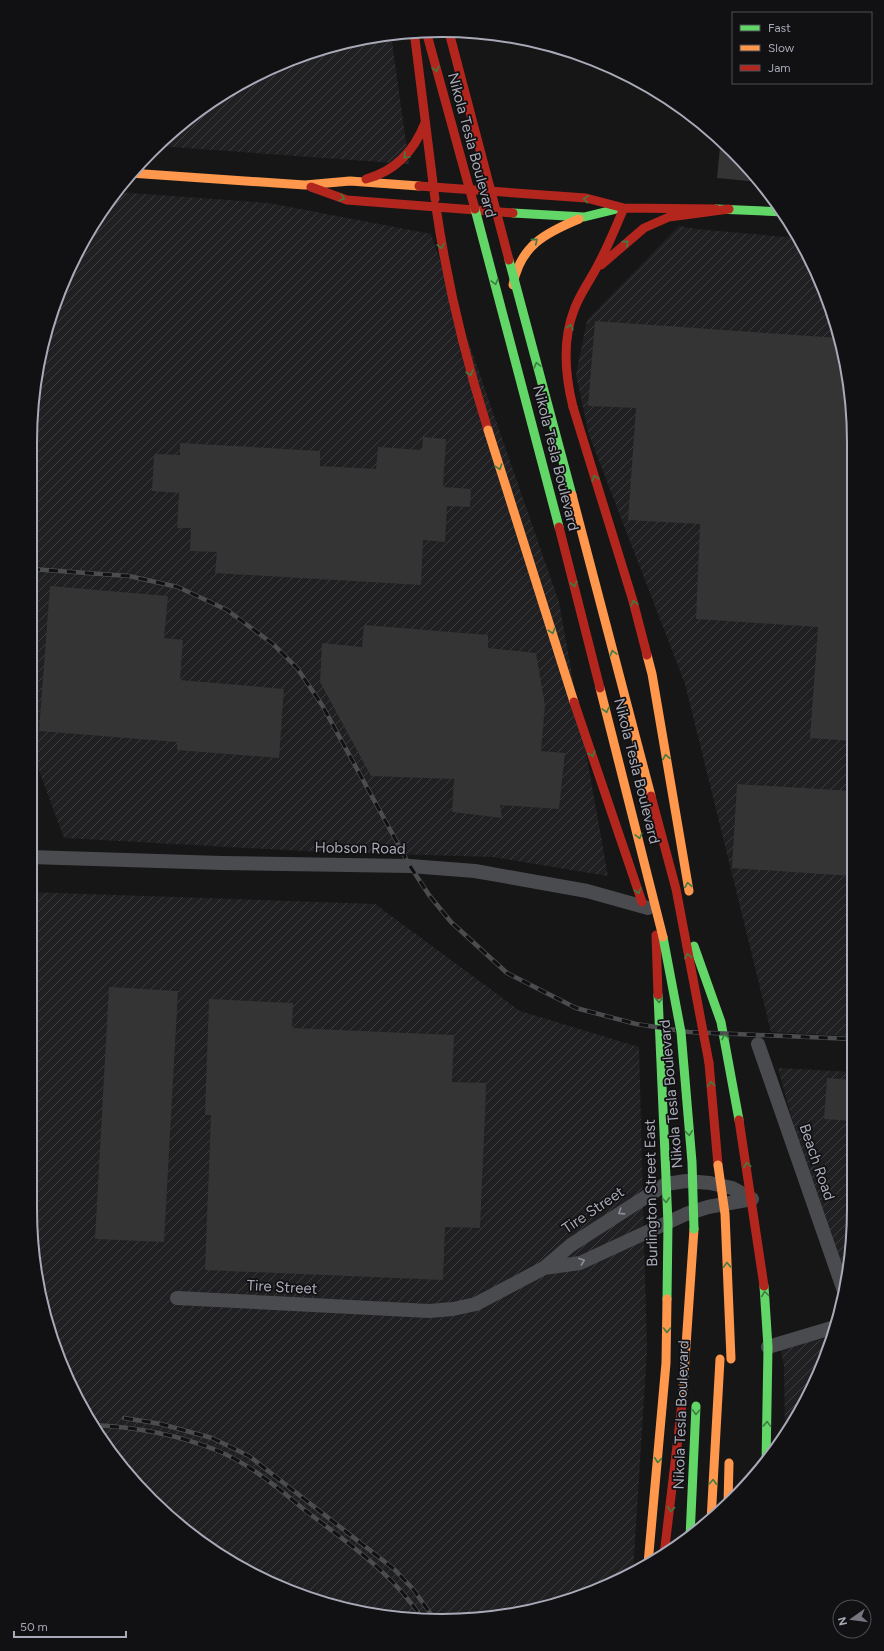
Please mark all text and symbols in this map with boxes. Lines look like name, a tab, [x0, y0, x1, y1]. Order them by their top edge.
legend	[732, 12, 872, 84]
text: Fast	[768, 21, 791, 35]
text: Slow	[768, 41, 795, 55]
text: Jam	[768, 61, 791, 75]
one-way arrow	[431, 65, 440, 72]
street label: Nikola Tesla Boulevard	[444, 71, 500, 219]
one-way arrow	[403, 151, 411, 159]
one-way arrow	[338, 193, 345, 202]
one-way arrow	[583, 195, 589, 203]
one-way arrow	[531, 239, 538, 246]
one-way arrow	[622, 241, 629, 248]
one-way arrow	[437, 243, 445, 249]
one-way arrow	[490, 279, 499, 286]
one-way arrow	[565, 324, 574, 331]
one-way arrow	[534, 362, 542, 368]
one-way arrow	[465, 369, 474, 376]
street label: Nikola Tesla Boulevard	[529, 383, 583, 533]
one-way arrow	[495, 463, 503, 470]
one-way arrow	[591, 475, 600, 482]
one-way arrow	[569, 580, 578, 587]
one-way arrow	[630, 599, 638, 606]
one-way arrow	[547, 627, 556, 634]
one-way arrow	[609, 650, 618, 657]
street label: Nikola Tesla Boulevard	[610, 696, 664, 846]
one-way arrow	[602, 707, 610, 713]
one-way arrow	[587, 751, 596, 758]
one-way arrow	[663, 754, 671, 760]
one-way arrow	[634, 832, 643, 839]
street label: Hobson Road	[314, 838, 406, 858]
one-way arrow	[684, 882, 693, 888]
one-way arrow	[633, 887, 642, 894]
one-way arrow	[684, 953, 693, 959]
one-way arrow	[655, 997, 663, 1003]
street label: Nikola Tesla Boulevard	[656, 1019, 686, 1169]
one-way arrow	[721, 1034, 729, 1041]
one-way arrow	[706, 1081, 715, 1087]
street label: Burlington Street East	[641, 1119, 661, 1267]
street label: Beach Road	[796, 1121, 838, 1203]
one-way arrow	[684, 1130, 693, 1136]
one-way arrow	[743, 1162, 752, 1168]
street label: Tire Street	[559, 1183, 628, 1237]
one-way arrow	[662, 1197, 671, 1203]
one-way arrow	[618, 1207, 625, 1214]
one-way arrow	[578, 1258, 585, 1266]
one-way arrow	[723, 1262, 732, 1268]
street label: Tire Street	[246, 1276, 318, 1298]
one-way arrow	[761, 1291, 770, 1297]
one-way arrow	[663, 1327, 671, 1333]
street label: Nikola Tesla Boulevard	[669, 1340, 693, 1490]
one-way arrow	[692, 1409, 700, 1415]
one-way arrow	[763, 1421, 771, 1427]
one-way arrow	[653, 1457, 662, 1463]
one-way arrow	[709, 1479, 718, 1485]
one-way arrow	[667, 1506, 676, 1512]
north arrow	[832, 1599, 872, 1639]
scale bar	[14, 1613, 126, 1639]
text: N	[835, 1616, 850, 1627]
text: 50 m	[20, 1620, 48, 1634]

